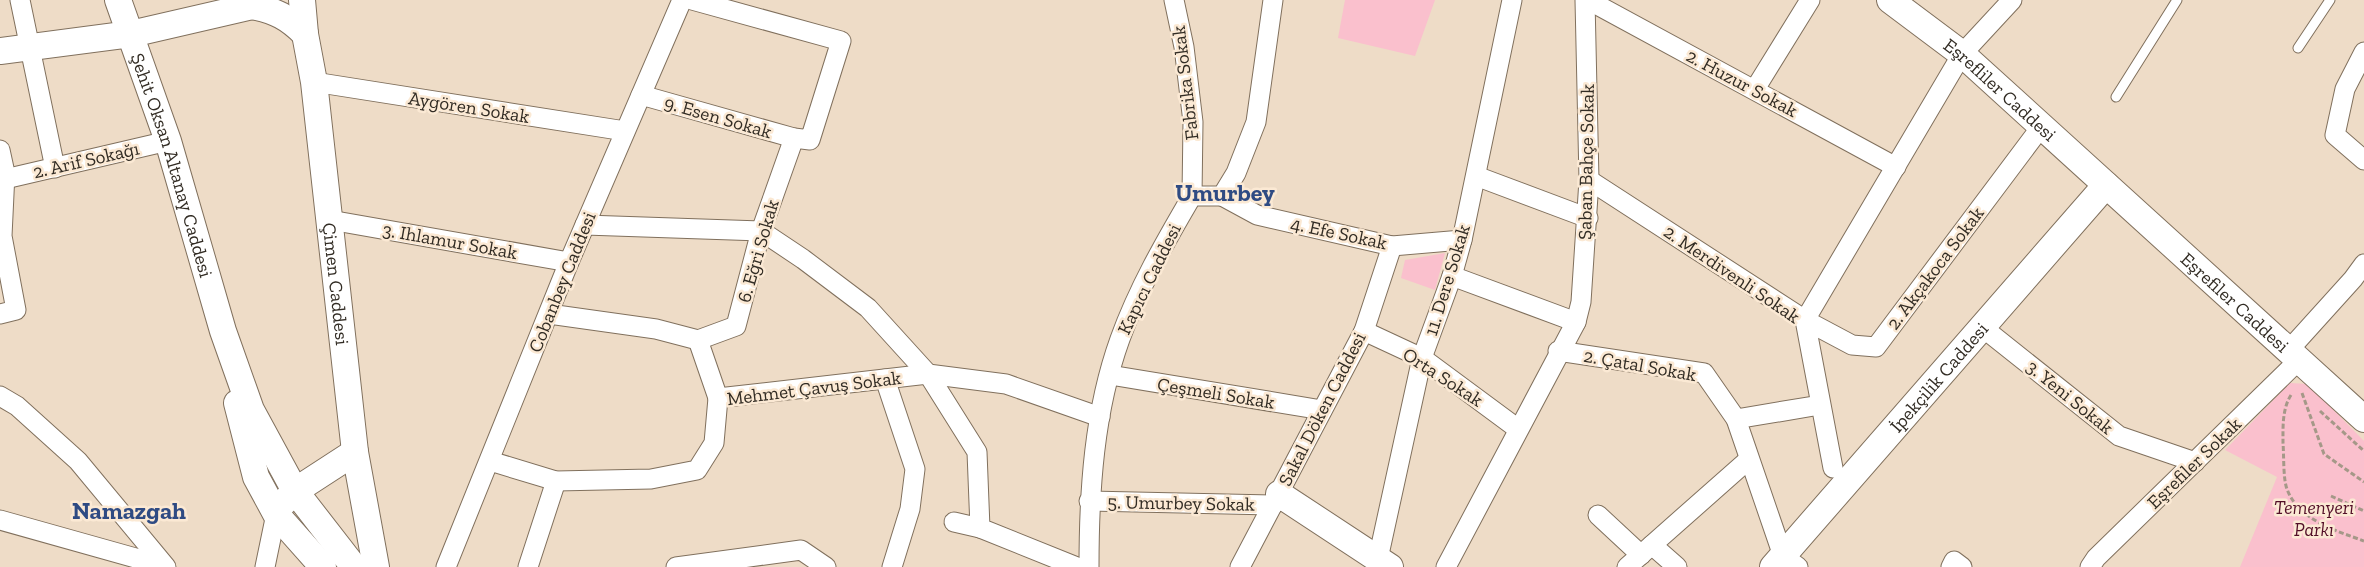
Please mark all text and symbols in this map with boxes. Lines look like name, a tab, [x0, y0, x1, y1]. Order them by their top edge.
street label: Fabrika Sokak	[1167, 24, 1203, 142]
street label: Eşrefliler Caddesi	[1939, 33, 2061, 146]
street label: 2. Huzur Sokak	[1682, 44, 1802, 122]
street label: Şehit Oksan Altanay Caddesi	[126, 50, 218, 280]
street label: Şaban Bahçe Sokak	[1573, 84, 1599, 240]
street label: Aygören Sokak	[407, 86, 531, 128]
street label: 9. Esen Sokak	[662, 91, 775, 143]
street label: 2. Arif Sokağı	[31, 137, 141, 183]
district label: Umurbey	[1175, 178, 1275, 207]
street label: 6. Eğri Sokak	[732, 197, 784, 305]
street label: 2. Akçakoca Sokak	[1881, 202, 1989, 334]
street label: Cobanbey Caddesi	[523, 208, 601, 356]
street label: 4. Efe Sokak	[1289, 212, 1389, 254]
street label: 3. Ihlamur Sokak	[381, 218, 519, 264]
street label: Kapıcı Caddesi	[1112, 220, 1186, 338]
street label: 2. Merdivenli Sokak	[1659, 220, 1805, 328]
street label: Çimen Caddesi	[318, 221, 355, 346]
street label: 11. Dere Sokak	[1419, 221, 1475, 338]
street label: Eşrefiler Caddesi	[2176, 247, 2294, 357]
street label: İpekçilik Caddesi	[1884, 317, 1993, 437]
street label: Sakal Döken Caddesi	[1273, 328, 1371, 490]
street label: Orta Sokak	[1398, 343, 1488, 412]
street label: 2. Çatal Sokak	[1582, 344, 1698, 386]
street label: 3. Yeni Sokak	[2022, 355, 2118, 439]
street label: Mehmet Çavuş Sokak	[726, 366, 903, 410]
street label: Çeşmeli Sokak	[1156, 372, 1276, 414]
street label: Eşrefiler Sokak	[2142, 412, 2246, 514]
street label: 5. Umurbey Sokak	[1107, 490, 1255, 516]
district label: Namazgah	[72, 496, 186, 525]
park label: Temenyeri Parkı	[2274, 496, 2354, 541]

